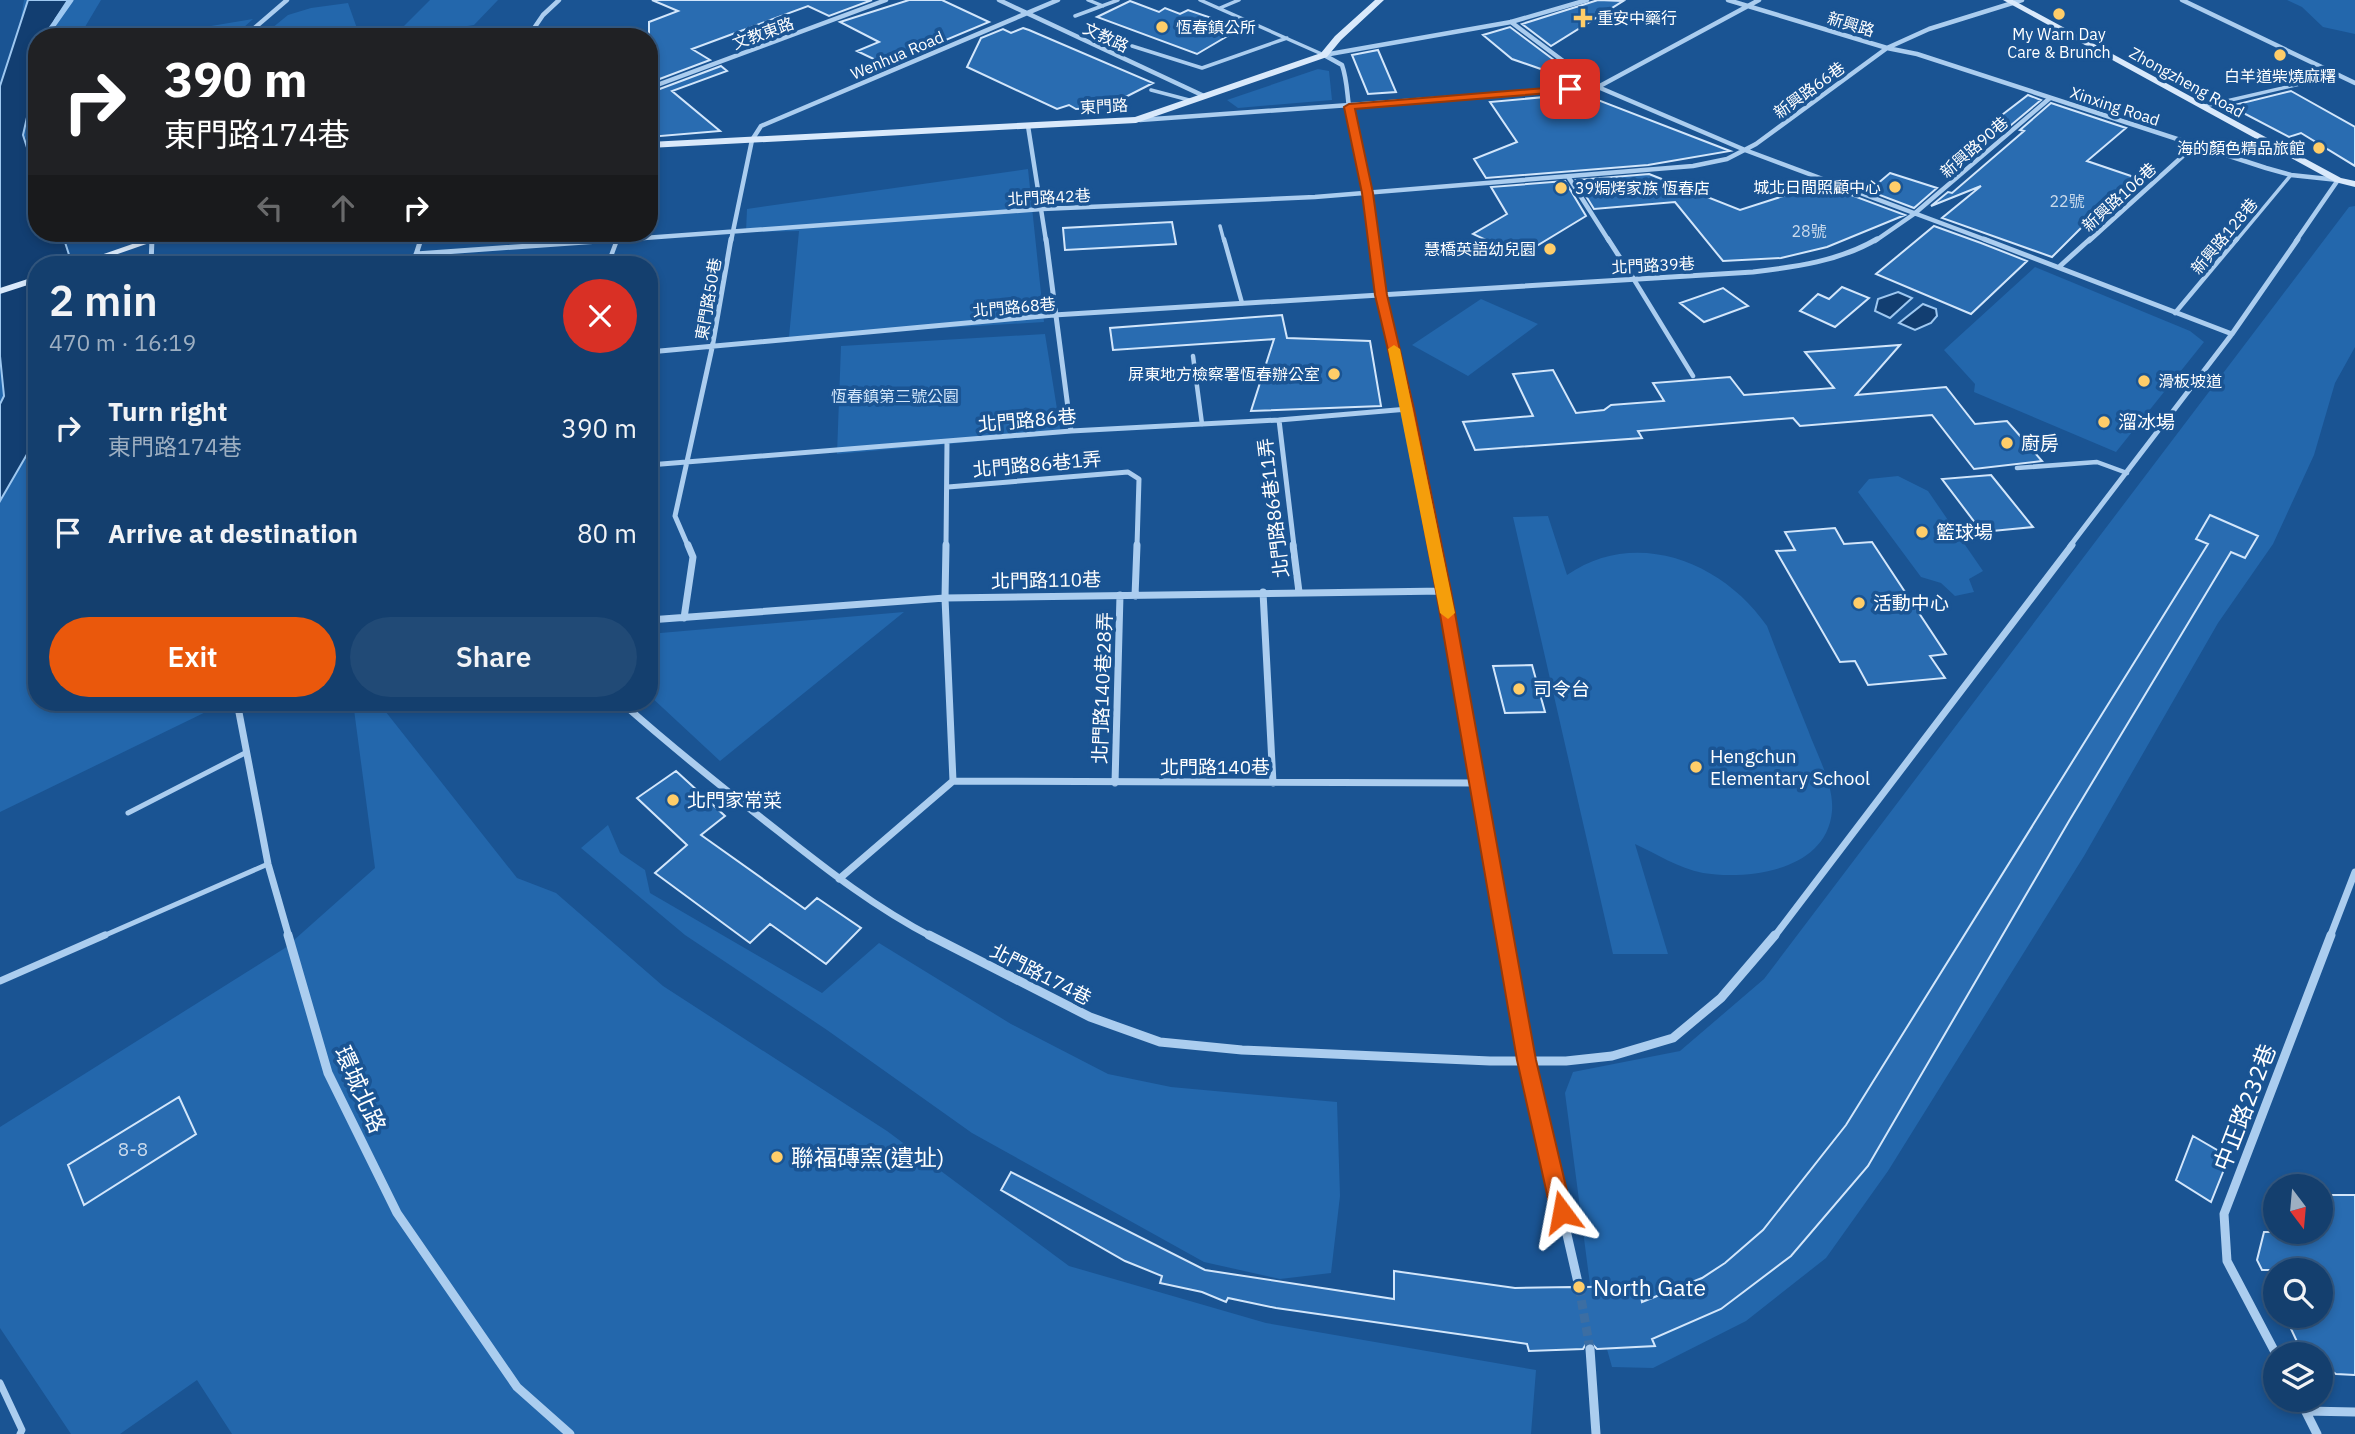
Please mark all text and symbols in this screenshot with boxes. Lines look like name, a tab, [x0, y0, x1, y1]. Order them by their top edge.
marker: My Warn Day Care & Brunch	[2051, 6, 2067, 22]
street label: 新興路	[1825, 7, 1877, 41]
place label: 重安中藥行	[1597, 8, 1677, 28]
marker: 重安中藥行	[1575, 10, 1591, 26]
street label: 文教東路	[730, 13, 796, 53]
place label: 恆春鎮公所	[1176, 17, 1256, 37]
street label: 文教路	[1080, 18, 1132, 56]
marker: 恆春鎮公所	[1154, 19, 1170, 35]
place label: My Warn Day Care & Brunch	[2007, 24, 2111, 62]
street label: Wenhua Road	[847, 26, 947, 84]
street label: Zhongzheng Road	[2126, 42, 2248, 122]
text: 390 m	[164, 47, 308, 110]
marker: 白羊道柴燒麻糬	[2272, 47, 2288, 63]
icon: right	[49, 56, 140, 147]
street label: 新興路66巷	[1769, 57, 1849, 123]
pin	[1540, 59, 1600, 119]
place label: 白羊道柴燒麻糬	[2224, 66, 2336, 86]
icon: arrive	[1551, 70, 1589, 108]
street label: Xinxing Road	[2068, 82, 2162, 130]
street label: 東門路	[1080, 95, 1128, 117]
street label: 新興路90巷	[1936, 112, 2012, 182]
text: 東門路174巷	[164, 113, 350, 155]
place label: 海的顏色精品旅館	[2177, 138, 2305, 158]
marker: 海的顏色精品旅館	[2311, 140, 2327, 156]
street label: 新興路106巷	[2078, 159, 2160, 235]
place label: 城北日間照顧中心	[1753, 177, 1881, 197]
place label: 39焗烤家族 恆春店	[1575, 178, 1710, 198]
marker: 城北日間照顧中心	[1887, 179, 1903, 195]
marker: 39焗烤家族 恆春店	[1553, 180, 1569, 196]
street label: 北門路42巷	[1007, 185, 1091, 209]
icon: left	[251, 189, 289, 227]
icon: ahead	[324, 189, 362, 227]
icon: right	[397, 189, 435, 227]
house number: 22號	[2049, 191, 2085, 211]
street label: 新興路128巷	[2187, 194, 2261, 278]
house number: 28號	[1791, 221, 1827, 241]
place label: 慧橋英語幼兒園	[1424, 239, 1536, 259]
marker: 慧橋英語幼兒園	[1542, 241, 1558, 257]
street label: 北門路39巷	[1611, 253, 1695, 277]
street label: 東門路50巷	[691, 256, 725, 342]
text: 2 min	[49, 273, 158, 328]
button: close	[563, 279, 637, 353]
street label: 北門路68巷	[972, 293, 1056, 321]
text: 470 m · 16:19	[49, 327, 196, 357]
place label: 屏東地方檢察署恆春辦公室	[1128, 364, 1320, 384]
marker: 屏東地方檢察署恆春辦公室	[1326, 366, 1342, 382]
place label: 滑板坡道	[2158, 371, 2222, 391]
marker: 滑板坡道	[2136, 373, 2152, 389]
park label: 恆春鎮第三號公園	[831, 386, 959, 406]
text: Turn right	[108, 394, 227, 428]
street label: 北門路86巷	[977, 404, 1077, 436]
icon: right	[49, 409, 87, 447]
place label: 溜冰場	[2118, 410, 2175, 434]
text: 390 m	[561, 411, 637, 445]
marker: 溜冰場	[2096, 414, 2112, 430]
text: 東門路174巷	[108, 431, 241, 461]
place label: 廚房	[2021, 431, 2059, 455]
marker: 廚房	[1999, 435, 2015, 451]
street label: 北門路86巷11弄	[1253, 437, 1293, 579]
street label: 北門路86巷1弄	[972, 446, 1102, 482]
icon: arrive	[49, 514, 87, 552]
text: Arrive at destination	[108, 516, 358, 550]
text: 80 m	[577, 516, 637, 550]
place label: 籃球場	[1936, 520, 1993, 544]
marker: 籃球場	[1914, 524, 1930, 540]
street label: 北門路110巷	[991, 567, 1101, 593]
place label: 活動中心	[1873, 591, 1949, 615]
marker: 活動中心	[1851, 595, 1867, 611]
street label: 北門路140巷28弄	[1087, 612, 1117, 764]
button: Exit	[49, 617, 336, 697]
button: Share	[350, 617, 637, 697]
place label: 司令台	[1533, 677, 1590, 701]
marker: 司令台	[1511, 681, 1527, 697]
place label: Hengchun Elementary School	[1710, 744, 1870, 790]
street label: 北門路140巷	[1160, 755, 1270, 779]
marker: Hengchun Elementary School	[1688, 759, 1704, 775]
place label: 北門家常菜	[687, 788, 782, 812]
marker: 北門家常菜	[665, 792, 681, 808]
street label: 北門路174巷	[986, 938, 1096, 1010]
street label: 中正路232巷	[2206, 1039, 2282, 1175]
street label: 環城北路	[329, 1041, 393, 1137]
house number: 8-8	[118, 1137, 148, 1161]
place label: 聯福磚窯(遺址)	[791, 1142, 944, 1172]
marker: 聯福磚窯(遺址)	[769, 1149, 785, 1165]
north arrow	[2263, 1174, 2333, 1244]
map controls	[2263, 1174, 2333, 1412]
position arrow	[1525, 1175, 1599, 1249]
button: search	[2263, 1258, 2333, 1328]
place label: North Gate	[1593, 1272, 1706, 1302]
marker: North Gate	[1571, 1279, 1587, 1295]
button: layers	[2263, 1342, 2333, 1412]

